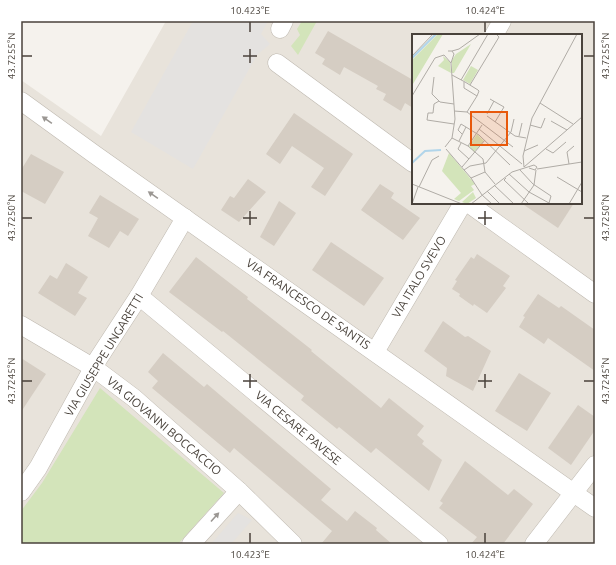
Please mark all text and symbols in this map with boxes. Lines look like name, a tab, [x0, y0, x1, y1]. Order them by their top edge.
text: 10.423°E	[230, 5, 270, 16]
text: 10.424°E	[465, 5, 505, 16]
text: 43.7255°N	[6, 33, 17, 79]
text: 43.7255°N	[600, 33, 611, 79]
inset map	[412, 34, 582, 204]
one-way arrow	[42, 116, 53, 124]
one-way arrow	[148, 191, 158, 199]
text: 43.7250°N	[6, 195, 17, 241]
text: 43.7250°N	[600, 195, 611, 241]
street label: VIA ITALO SVEVO	[389, 233, 448, 320]
street label: VIA FRANCESCO DE SANTIS	[244, 256, 373, 351]
street label: VIA GIUSEPPE UNGARETTI	[62, 291, 145, 418]
text: 43.7245°N	[6, 358, 17, 404]
text: 43.7245°N	[600, 358, 611, 404]
street label: VIA GIOVANNI BOCCACCIO	[104, 374, 224, 477]
street label: VIA CESARE PAVESE	[253, 388, 344, 467]
one-way arrow	[210, 513, 219, 522]
text: 10.423°E	[230, 549, 270, 560]
text: 10.424°E	[465, 549, 505, 560]

